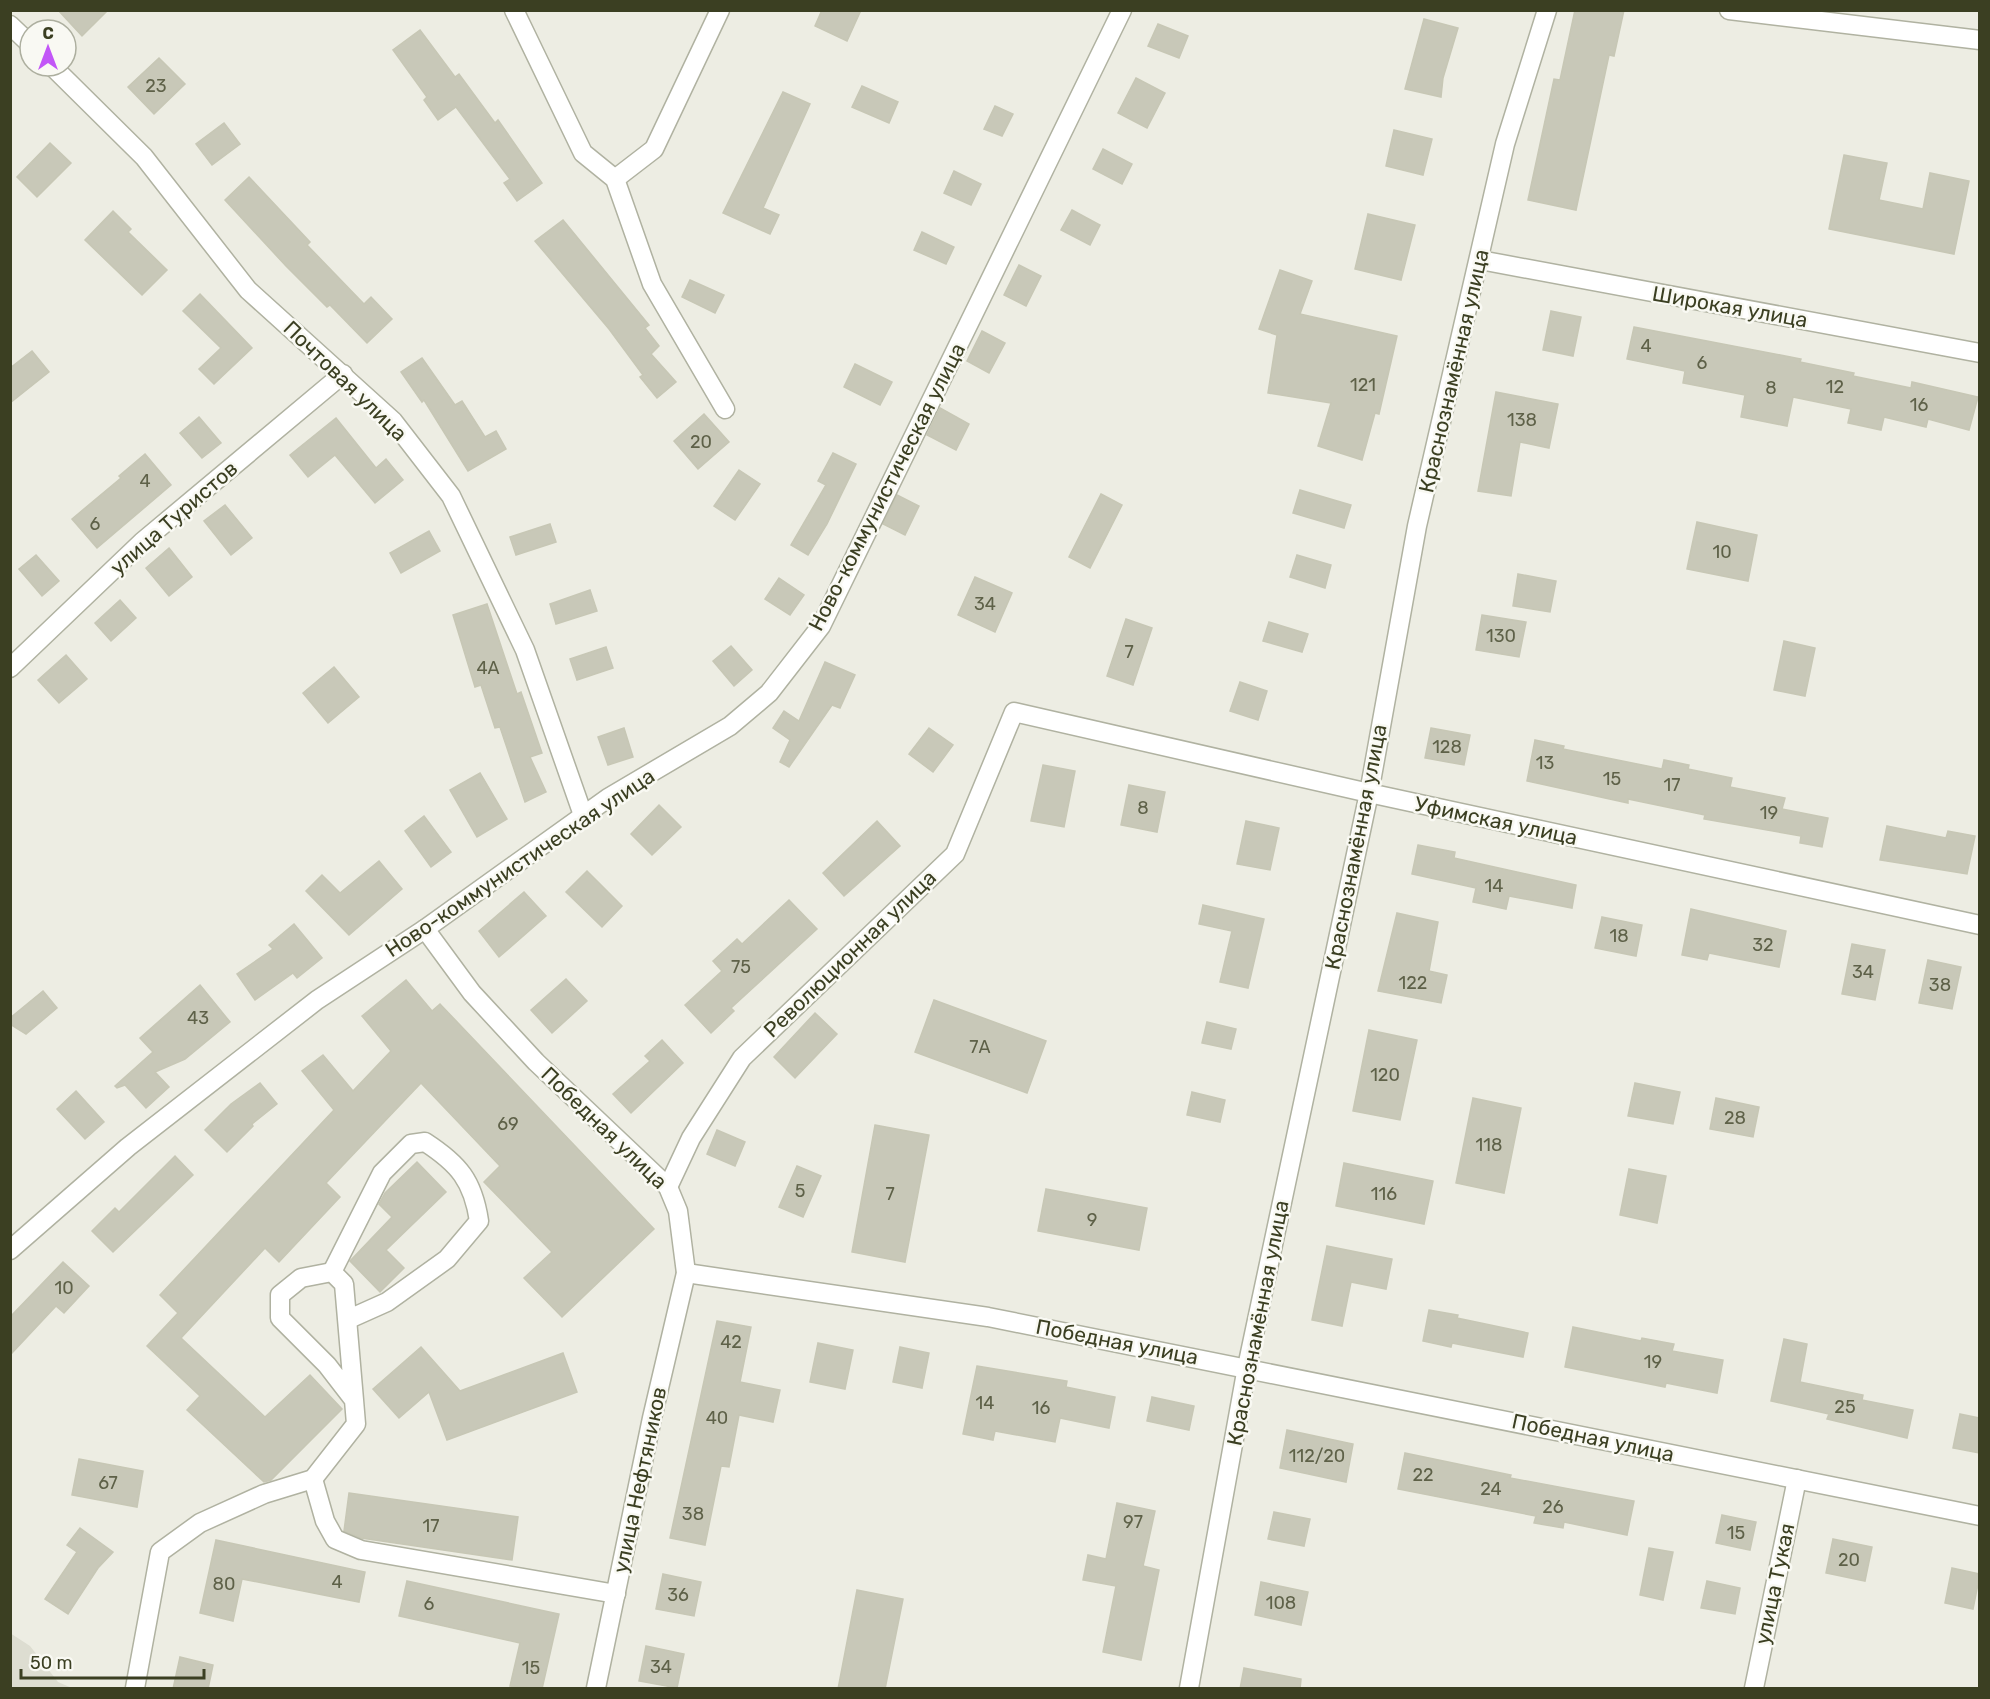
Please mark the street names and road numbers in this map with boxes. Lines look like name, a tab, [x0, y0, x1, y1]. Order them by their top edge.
street label: Краснознамённая улица	[1413, 247, 1494, 495]
street label: Широкая улица	[1650, 281, 1810, 332]
street label: Почтовая улица	[278, 315, 412, 446]
street label: Ново-коммунистическая улица	[803, 339, 970, 635]
street label: улица Туристов	[105, 455, 243, 580]
street label: Краснознамённая улица	[1319, 722, 1392, 972]
street label: Ново-коммунистическая улица	[380, 763, 659, 962]
street label: Уфимская улица	[1412, 791, 1580, 850]
street label: Революционная улица	[758, 865, 941, 1042]
street label: Победная улица	[536, 1061, 672, 1194]
street label: Краснознамённая улица	[1221, 1198, 1294, 1448]
street label: Победная улица	[1034, 1313, 1200, 1370]
street label: улица Нефтяников	[608, 1385, 671, 1575]
street label: Победная улица	[1510, 1408, 1676, 1467]
street label: улица Тукая	[1749, 1521, 1800, 1647]

